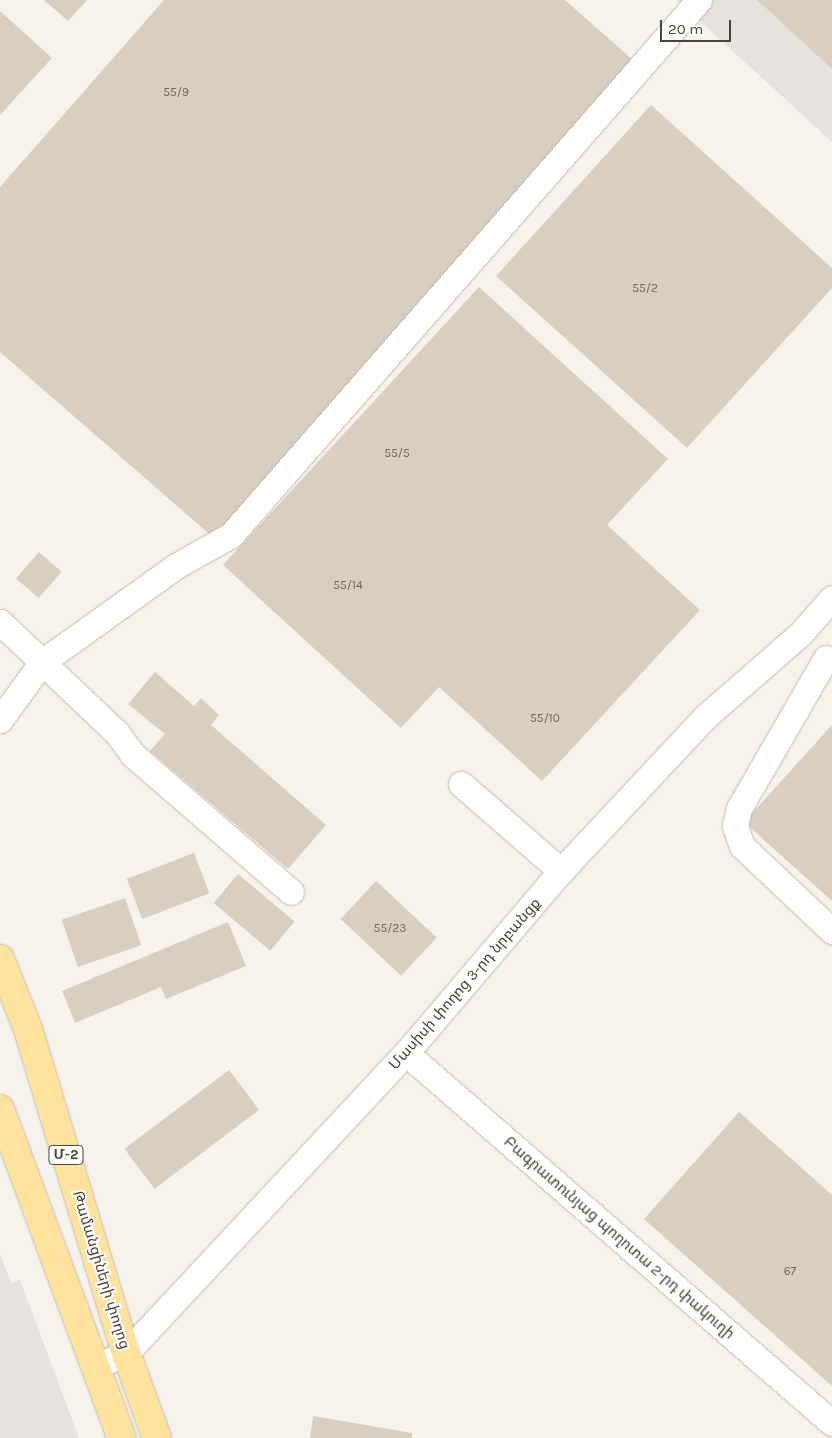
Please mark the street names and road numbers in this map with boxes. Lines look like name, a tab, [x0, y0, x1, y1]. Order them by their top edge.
street label: Մասիսի փողոց 3-րդ նրբանցք	[385, 894, 545, 1074]
street label: Բագրատունյաց պողոտա 2-րդ փակուղի	[500, 1133, 738, 1343]
road number: Մ-2	[47, 1144, 85, 1166]
street label: Թամանցիների փողոց	[68, 1189, 134, 1351]

